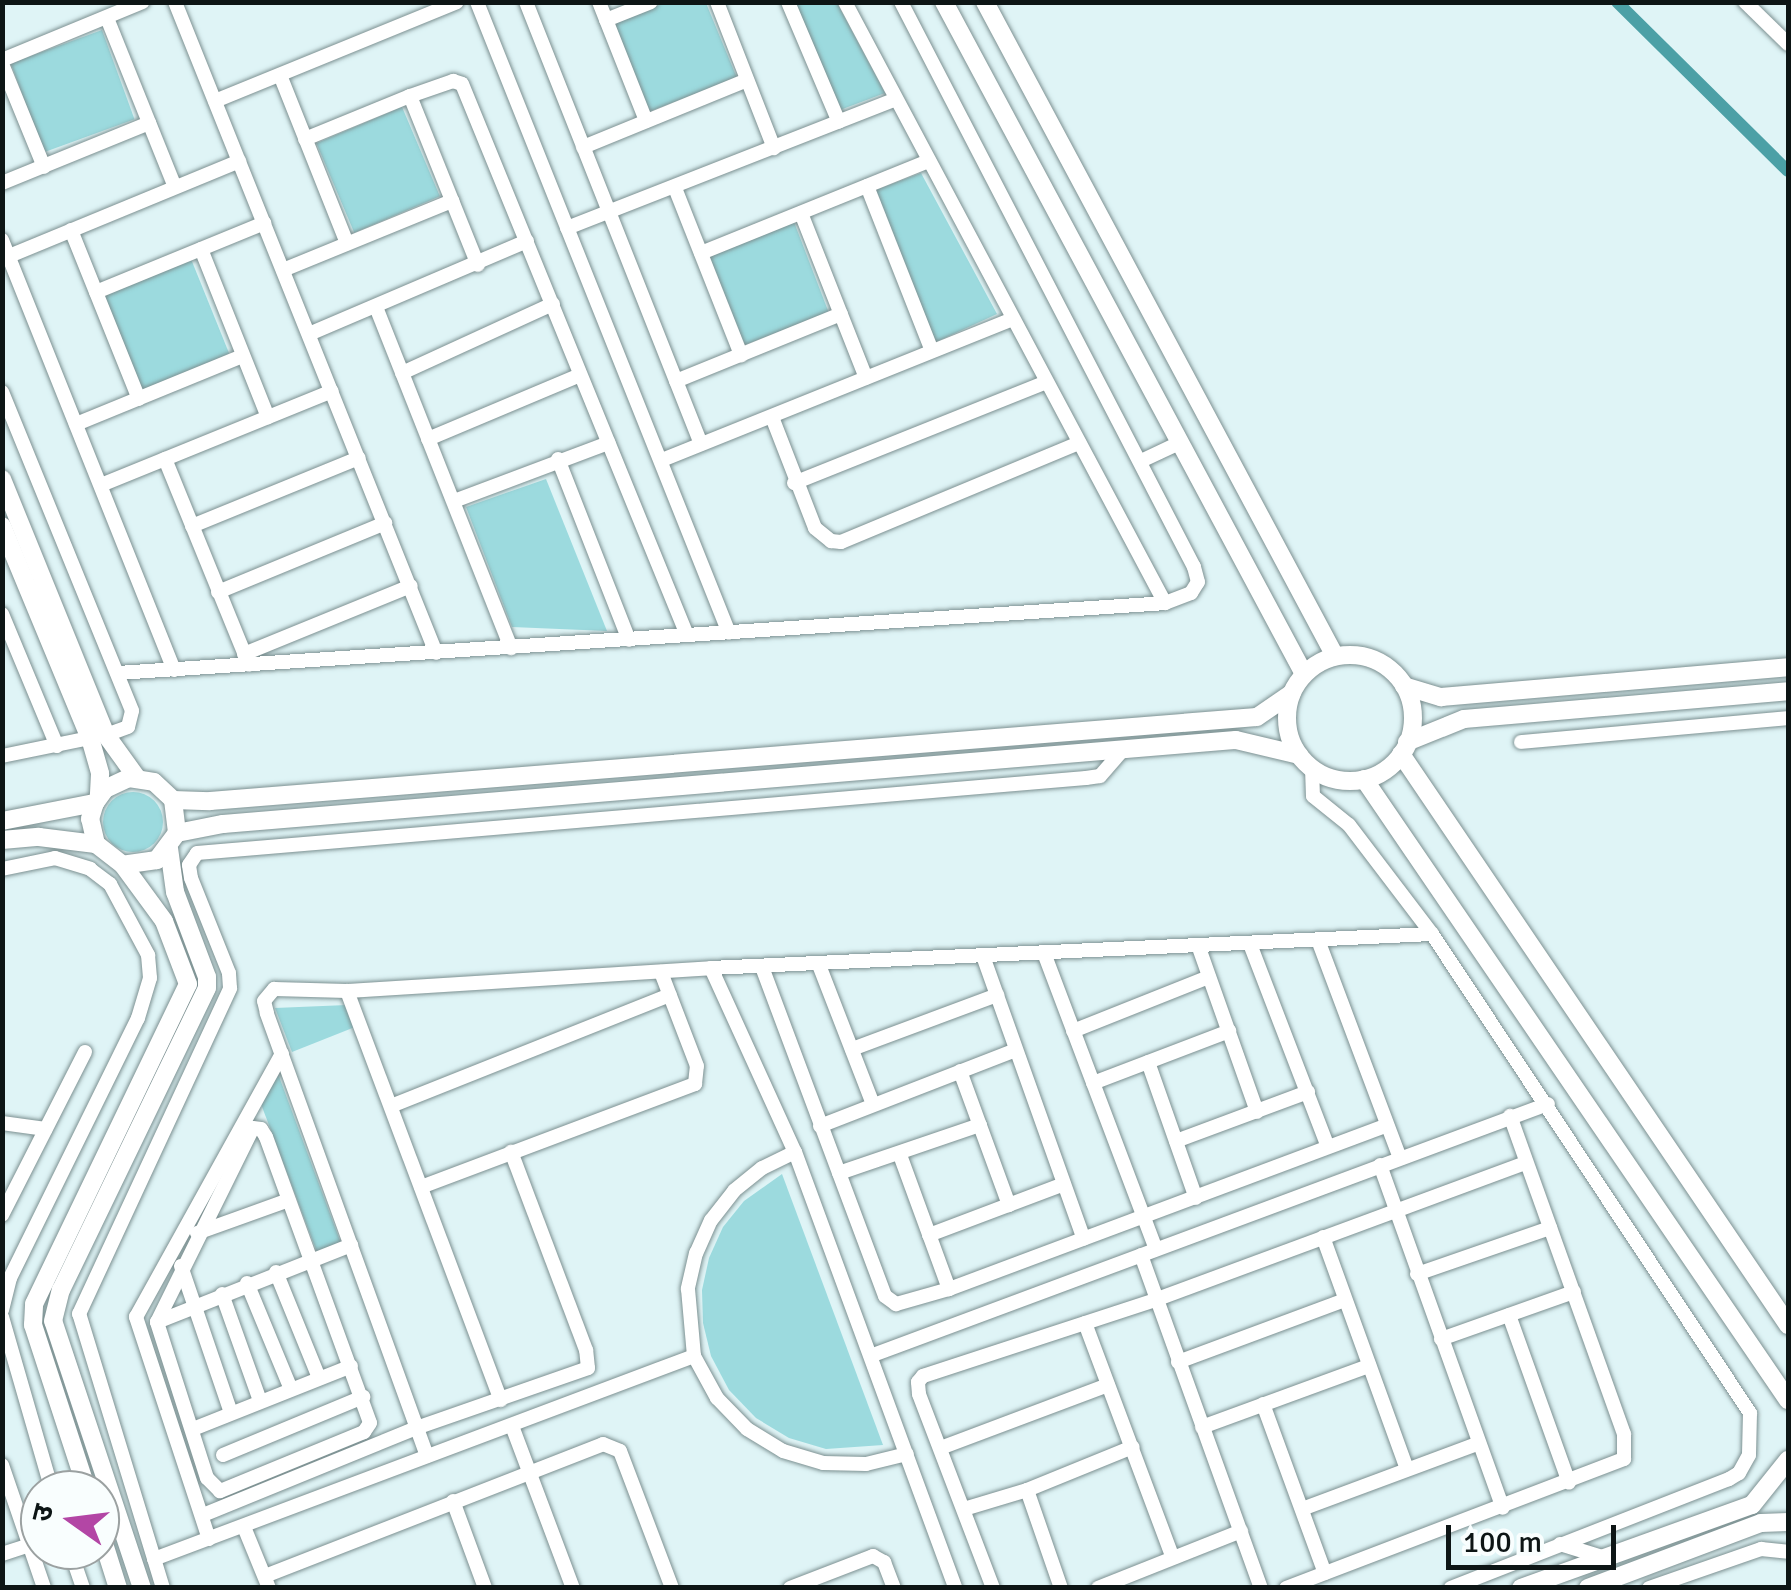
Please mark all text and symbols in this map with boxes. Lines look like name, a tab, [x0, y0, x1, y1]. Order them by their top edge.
north arrow	[20, 1470, 120, 1570]
text: उ	[24, 1501, 61, 1525]
scale bar	[1451, 1505, 1621, 1567]
text: 100 m	[1463, 1524, 1542, 1561]

